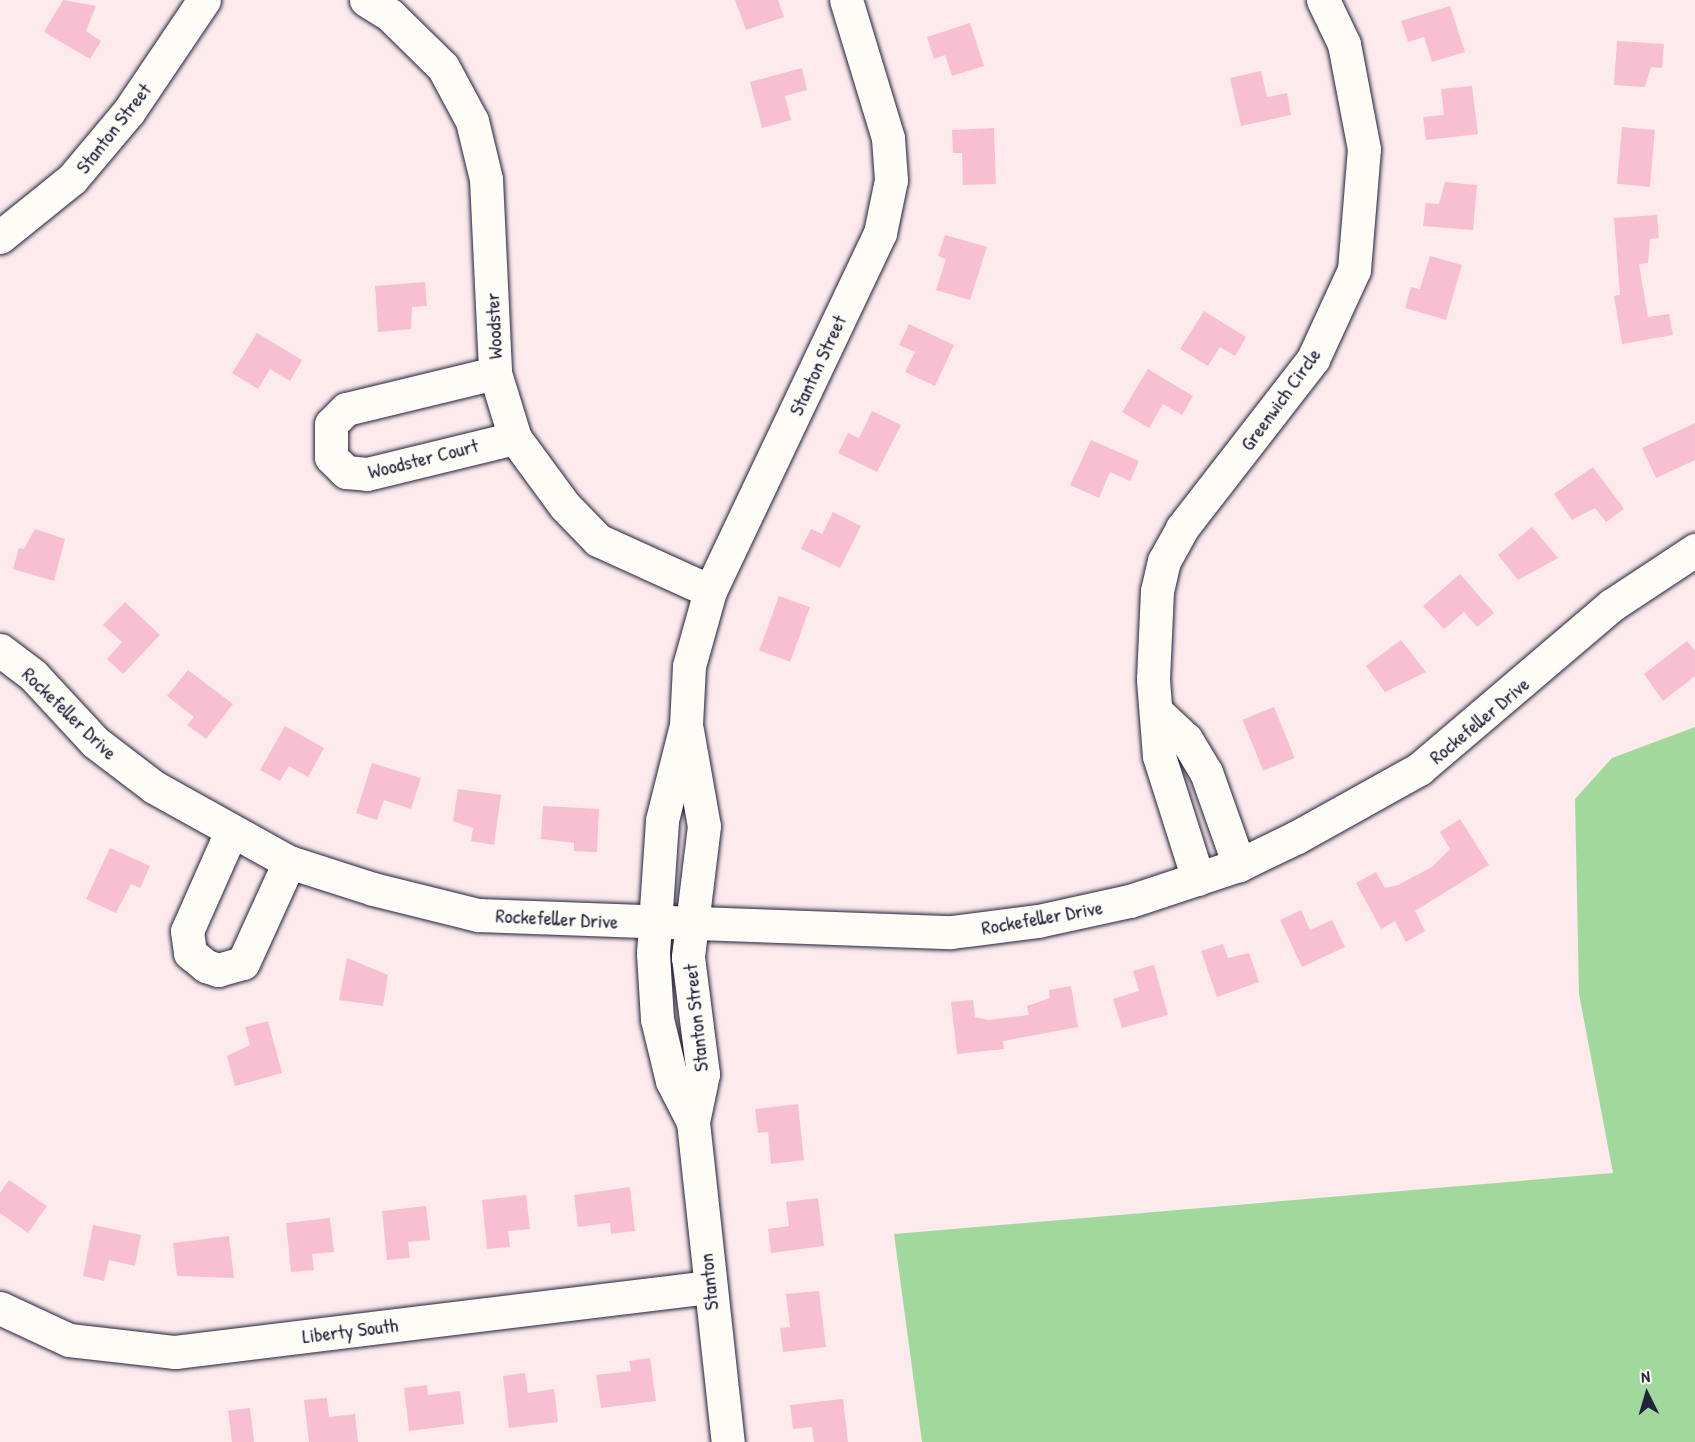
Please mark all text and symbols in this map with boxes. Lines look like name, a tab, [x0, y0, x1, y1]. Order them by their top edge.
street label: Stanton Street	[70, 78, 156, 178]
street label: Woodster	[479, 292, 507, 360]
street label: Stanton Street	[783, 311, 851, 419]
street label: Greenwich Circle	[1235, 343, 1325, 455]
street label: Woodster Court	[365, 433, 481, 483]
street label: Rockefeller Drive	[17, 662, 123, 764]
street label: Rockefeller Drive	[1424, 671, 1534, 769]
street label: Rockefeller Drive	[979, 895, 1105, 939]
street label: Rockefeller Drive	[495, 903, 619, 933]
street label: Stanton Street	[677, 963, 713, 1073]
street label: Stanton	[693, 1252, 723, 1312]
street label: Liberty South	[301, 1312, 399, 1348]
north arrow	[1617, 1364, 1677, 1424]
text: N	[1640, 1365, 1651, 1387]

